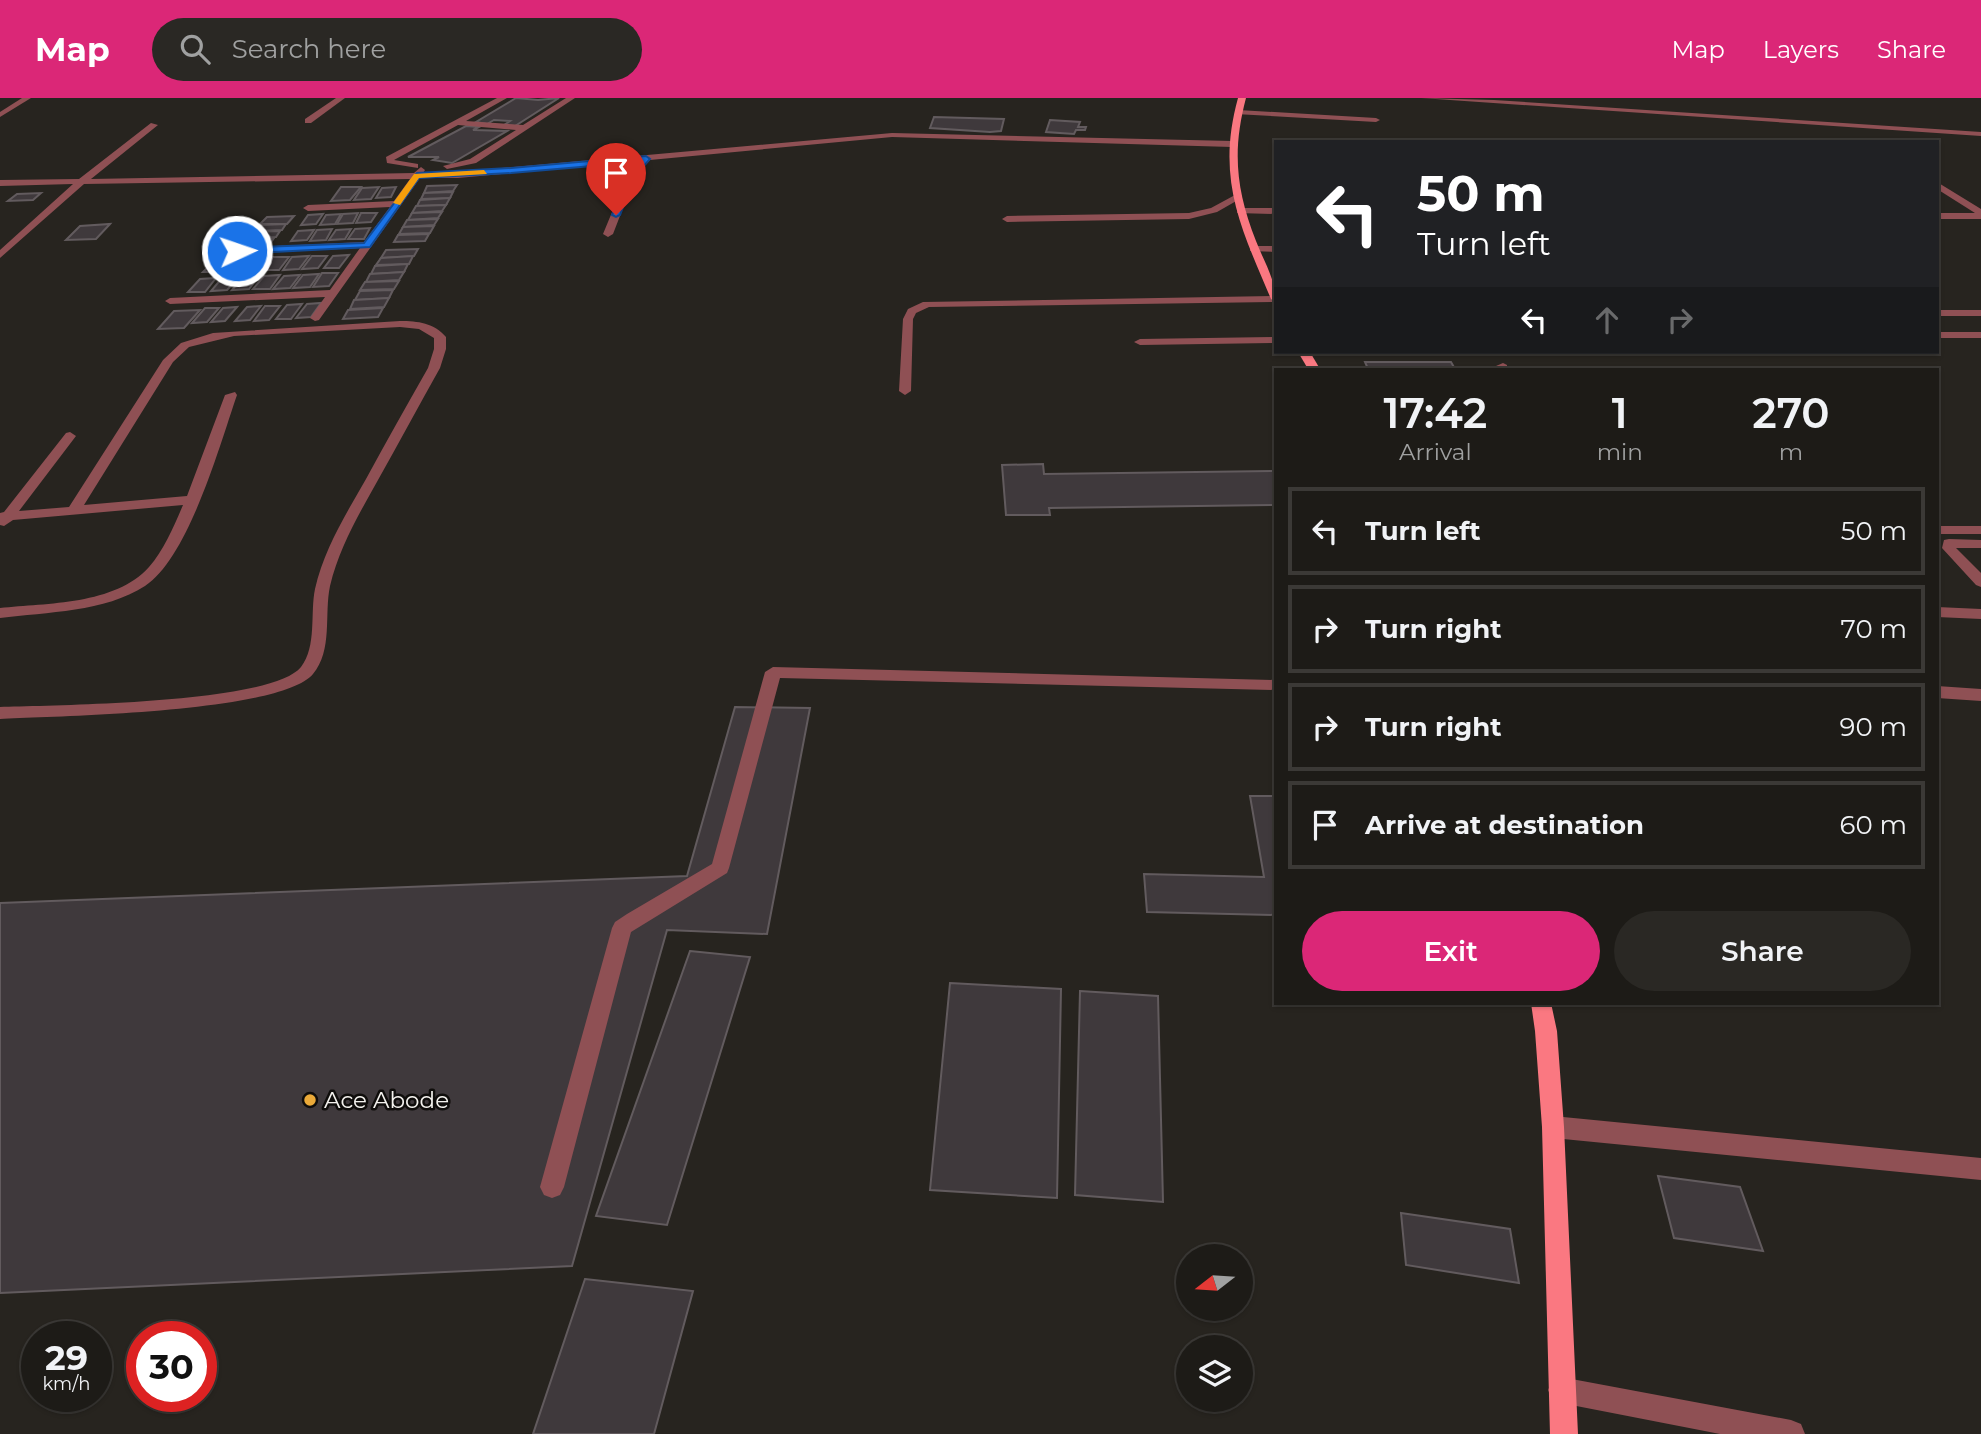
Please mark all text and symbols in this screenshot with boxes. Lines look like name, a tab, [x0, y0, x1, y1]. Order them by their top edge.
search box	[152, 18, 642, 81]
text: Map	[35, 29, 110, 69]
icon: search	[176, 30, 214, 68]
text: Search here	[232, 33, 386, 65]
text: Map	[1671, 35, 1725, 64]
text: Layers	[1763, 35, 1839, 64]
text: Share	[1877, 35, 1946, 64]
pin	[586, 143, 646, 215]
icon: arrive	[597, 154, 635, 192]
text: 50 m	[1417, 164, 1545, 223]
icon: left	[1302, 168, 1393, 259]
position arrow	[200, 214, 274, 288]
text: Turn left	[1417, 224, 1551, 263]
icon: left	[1515, 301, 1553, 339]
icon: ahead	[1588, 301, 1626, 339]
icon: right	[1661, 301, 1699, 339]
text: 17:42	[1383, 387, 1487, 439]
text: 1	[1612, 387, 1628, 439]
text: 270	[1752, 387, 1830, 439]
text: Arrival	[1399, 438, 1472, 466]
text: min	[1597, 438, 1643, 466]
text: m	[1779, 438, 1803, 466]
icon: left	[1306, 512, 1344, 550]
text: Turn left	[1365, 515, 1481, 547]
text: 50 m	[1841, 515, 1907, 547]
icon: right	[1306, 610, 1344, 648]
text: Turn right	[1365, 613, 1501, 645]
text: 70 m	[1841, 613, 1907, 645]
icon: right	[1306, 708, 1344, 746]
text: Turn right	[1365, 711, 1501, 743]
text: 90 m	[1840, 711, 1907, 743]
icon: arrive	[1306, 806, 1344, 844]
text: Arrive at destination	[1365, 809, 1644, 841]
text: 60 m	[1840, 809, 1907, 841]
button: Exit	[1302, 911, 1600, 991]
button: Share	[1614, 911, 1911, 991]
place label: Ace Abode	[324, 1086, 449, 1114]
marker: Ace Abode	[302, 1092, 318, 1108]
north arrow	[1176, 1244, 1253, 1321]
map controls	[1176, 1244, 1253, 1412]
speed limit sign: 30	[126, 1321, 217, 1412]
button: layers	[1176, 1335, 1253, 1412]
text: 29	[45, 1336, 88, 1379]
text: km/h	[42, 1373, 91, 1395]

